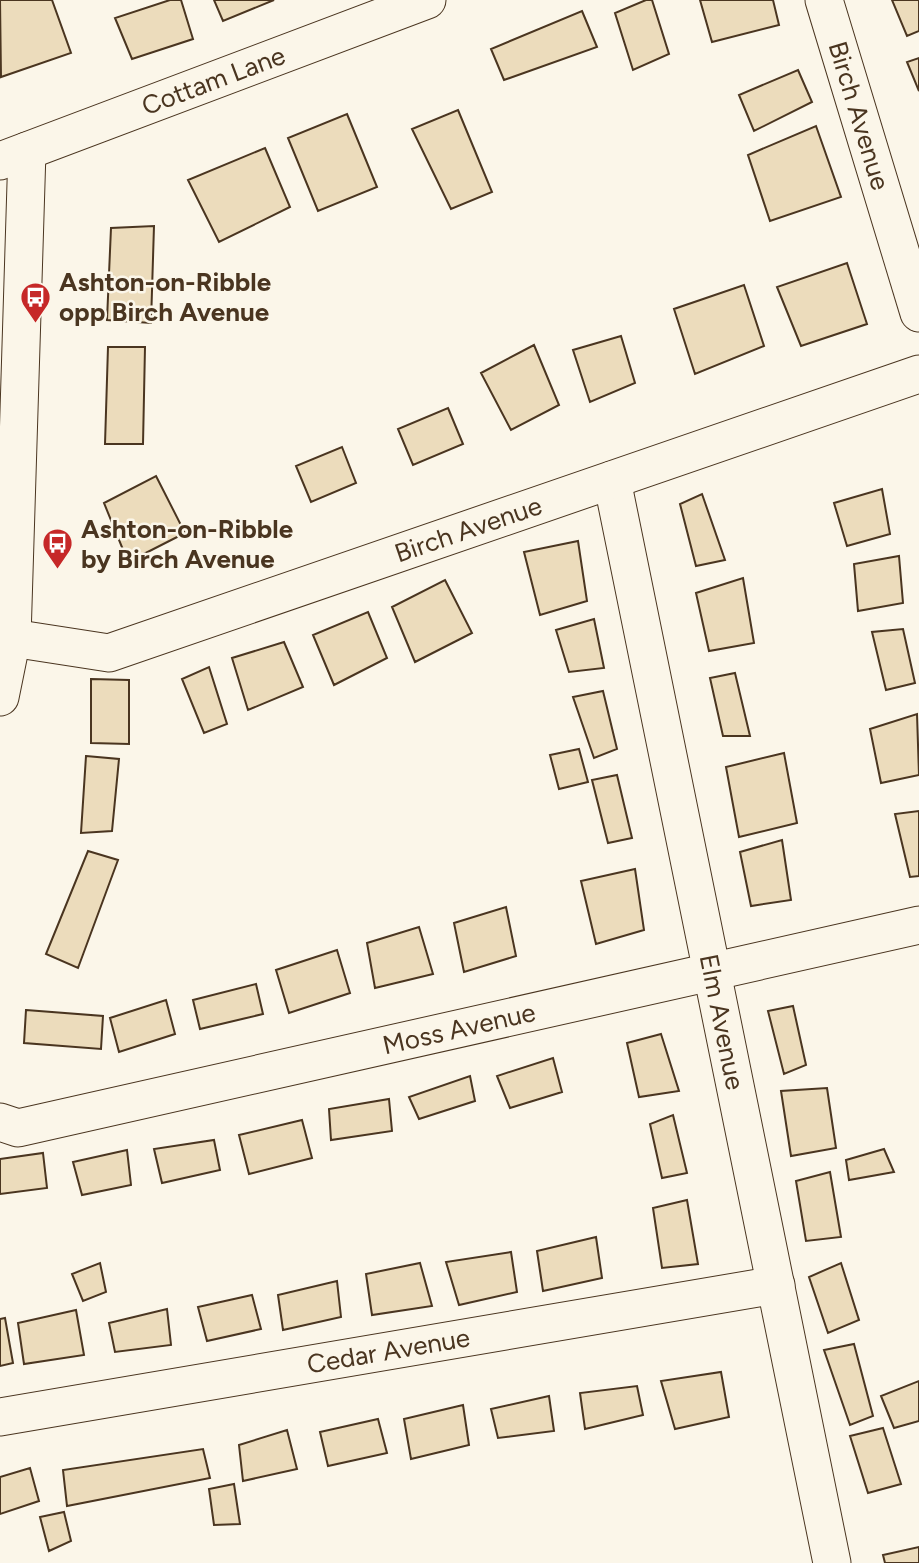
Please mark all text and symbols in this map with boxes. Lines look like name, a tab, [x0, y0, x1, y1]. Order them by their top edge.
street label: Birch Avenue	[822, 38, 897, 194]
street label: Cottam Lane	[137, 39, 290, 122]
place label: Ashton-on-Ribble opp Birch Avenue	[59, 266, 271, 328]
bus stop icon: Ashton-on-Ribble opp Birch Avenue	[19, 280, 53, 324]
street label: Birch Avenue	[390, 489, 546, 569]
place label: Ashton-on-Ribble by Birch Avenue	[81, 513, 293, 575]
bus stop icon: Ashton-on-Ribble by Birch Avenue	[41, 527, 75, 571]
street label: Elm Avenue	[693, 951, 751, 1093]
street label: Moss Avenue	[379, 996, 538, 1061]
street label: Cedar Avenue	[305, 1321, 472, 1381]

